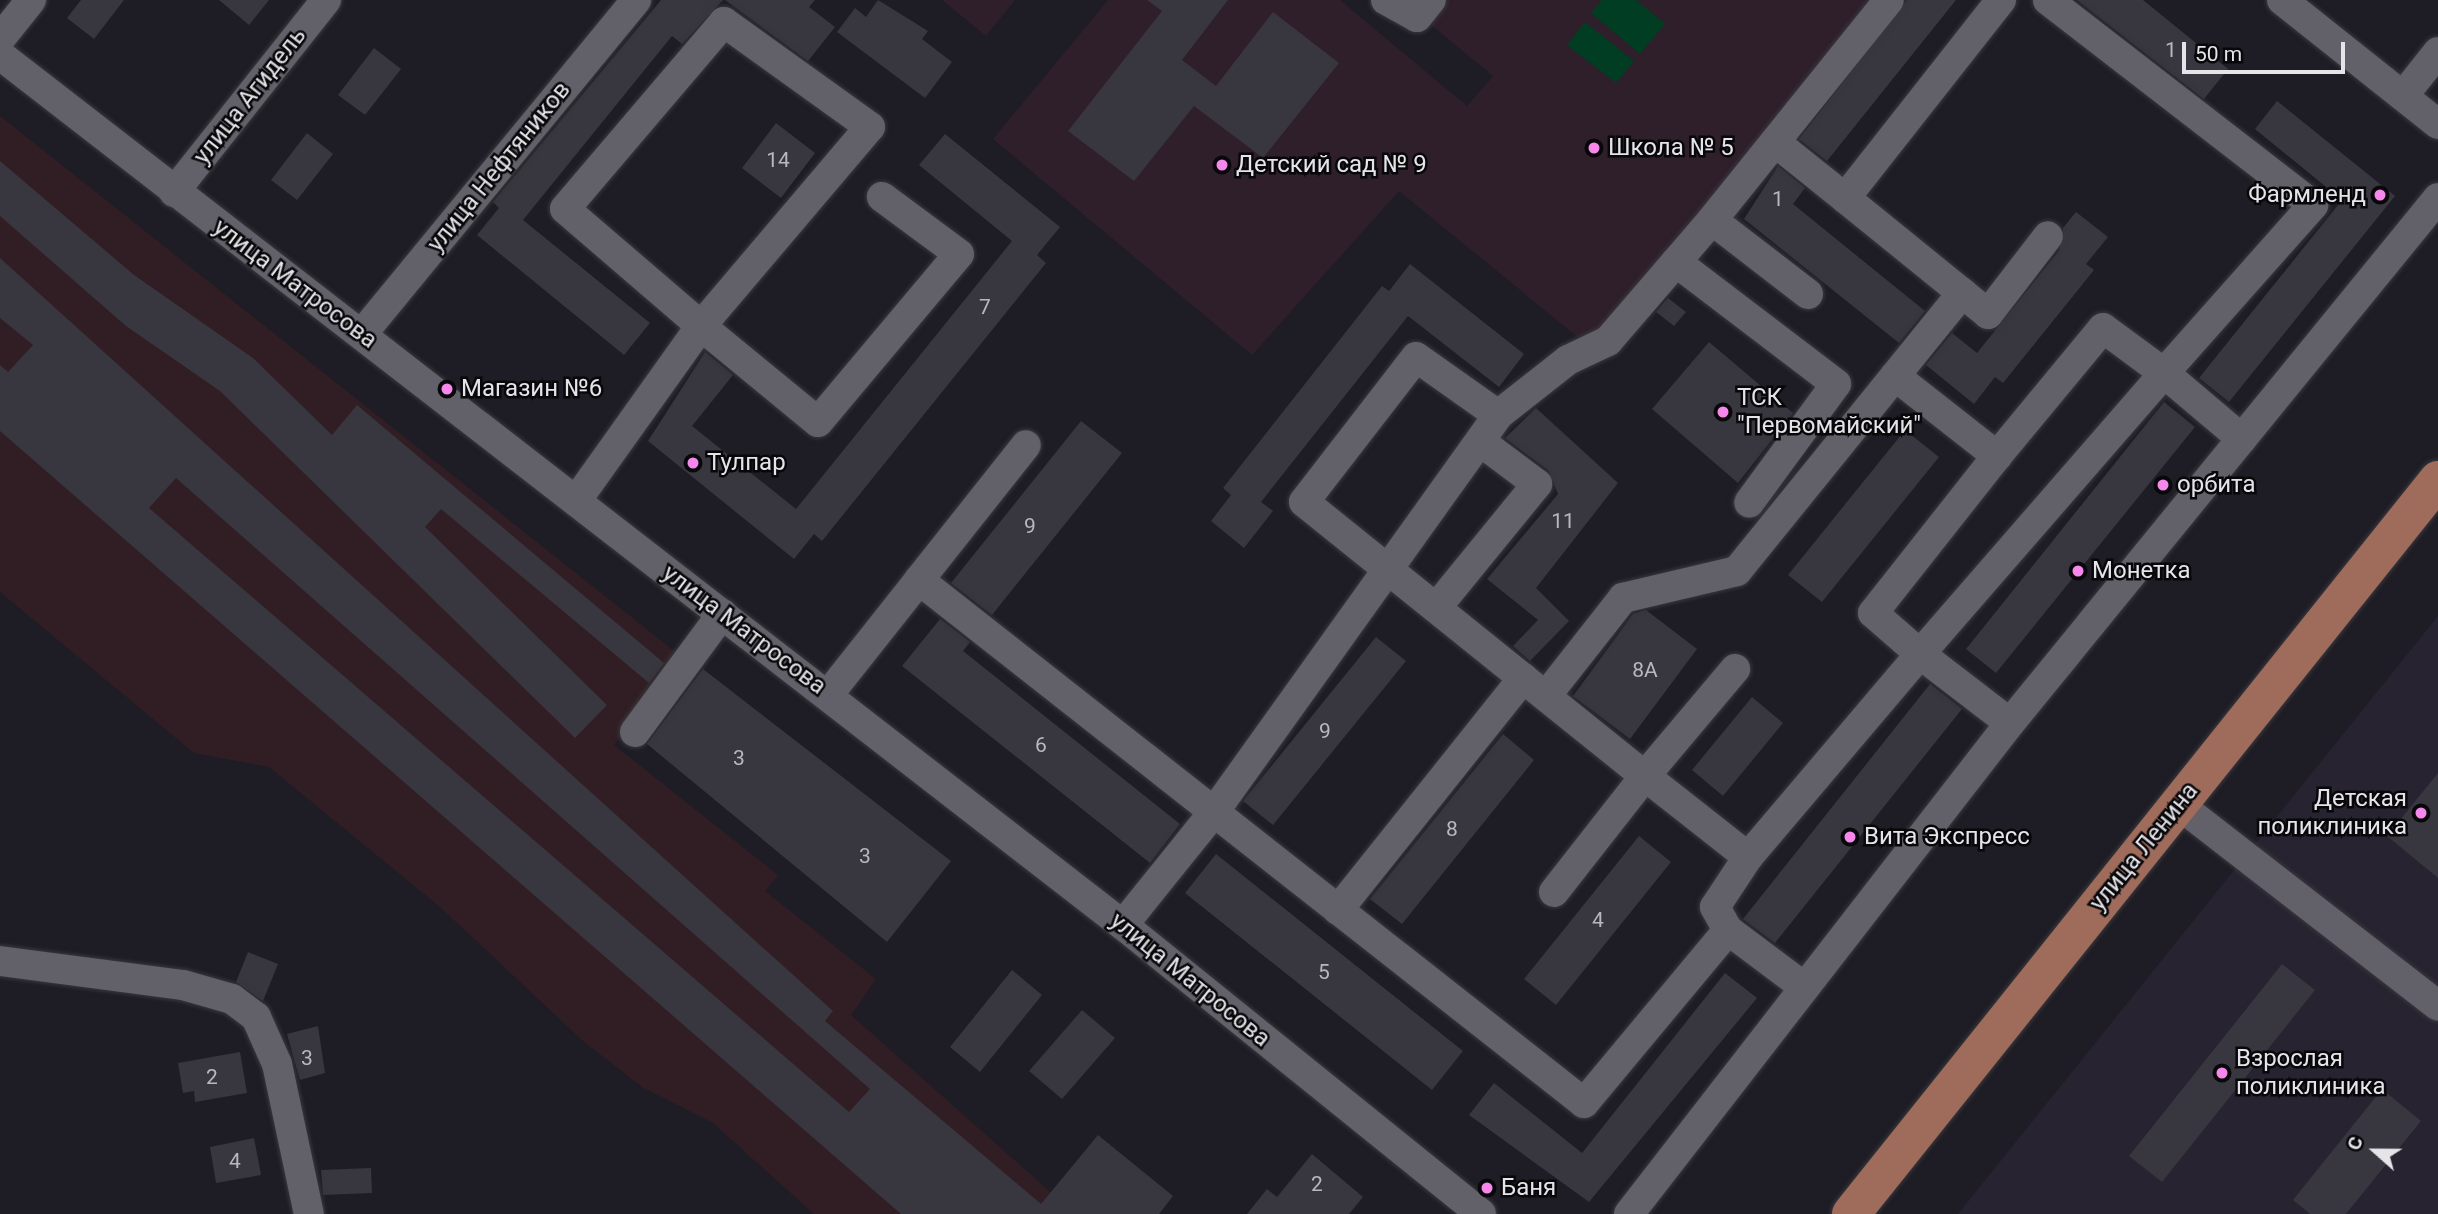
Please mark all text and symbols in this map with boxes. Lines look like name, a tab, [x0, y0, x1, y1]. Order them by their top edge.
street label: улица Агидель	[188, 22, 312, 170]
scale bar	[2186, 28, 2349, 72]
house number: 1	[2165, 37, 2177, 63]
text: 50 m	[2195, 42, 2242, 66]
street label: улица Нефтяников	[422, 76, 576, 258]
place label: Школа № 5	[1608, 134, 1734, 162]
marker: Школа № 5	[1586, 140, 1602, 156]
house number: 14	[766, 147, 790, 173]
place label: Детский сад № 9	[1236, 151, 1427, 179]
marker: Детский сад № 9	[1214, 157, 1230, 173]
place label: Фармленд	[2248, 181, 2366, 209]
house number: 1	[1772, 186, 1784, 212]
marker: Фармленд	[2372, 187, 2388, 203]
street label: улица Матросова	[208, 213, 382, 355]
house number: 7	[979, 294, 991, 320]
place label: Магазин №6	[461, 375, 602, 403]
marker: Магазин №6	[439, 381, 455, 397]
place label: ТСК "Первомайский"	[1737, 384, 1921, 440]
marker: ТСК "Первомайский"	[1715, 404, 1731, 420]
place label: Тулпар	[707, 449, 786, 477]
marker: Тулпар	[685, 455, 701, 471]
place label: орбита	[2177, 471, 2256, 499]
marker: орбита	[2155, 477, 2171, 493]
house number: 11	[1551, 508, 1575, 534]
house number: 9	[1024, 513, 1036, 539]
place label: Монетка	[2092, 557, 2191, 585]
street label: улица Матросова	[657, 559, 831, 701]
marker: Монетка	[2070, 563, 2086, 579]
house number: 8А	[1632, 657, 1658, 683]
house number: 9	[1319, 718, 1331, 744]
house number: 6	[1035, 732, 1047, 758]
house number: 3	[733, 745, 745, 771]
street label: улица Ленина	[2084, 777, 2204, 917]
place label: Детская поликлиника	[2258, 785, 2407, 841]
marker: Детская поликлиника	[2413, 805, 2429, 821]
house number: 8	[1446, 816, 1458, 842]
place label: Вита Экспресс	[1864, 823, 2030, 851]
marker: Вита Экспресс	[1842, 829, 1858, 845]
house number: 3	[859, 843, 871, 869]
street label: улица Матросова	[1104, 907, 1276, 1053]
house number: 4	[1592, 907, 1604, 933]
house number: 5	[1318, 959, 1330, 985]
house number: 3	[301, 1045, 313, 1071]
place label: Взрослая поликлиника	[2236, 1045, 2385, 1101]
house number: 2	[206, 1064, 218, 1090]
marker: Взрослая поликлиника	[2214, 1065, 2230, 1081]
north arrow	[2340, 1116, 2410, 1186]
text: С	[2342, 1133, 2368, 1153]
house number: 4	[229, 1148, 241, 1174]
house number: 2	[1311, 1171, 1323, 1197]
place label: Баня	[1501, 1174, 1556, 1202]
marker: Баня	[1479, 1180, 1495, 1196]

